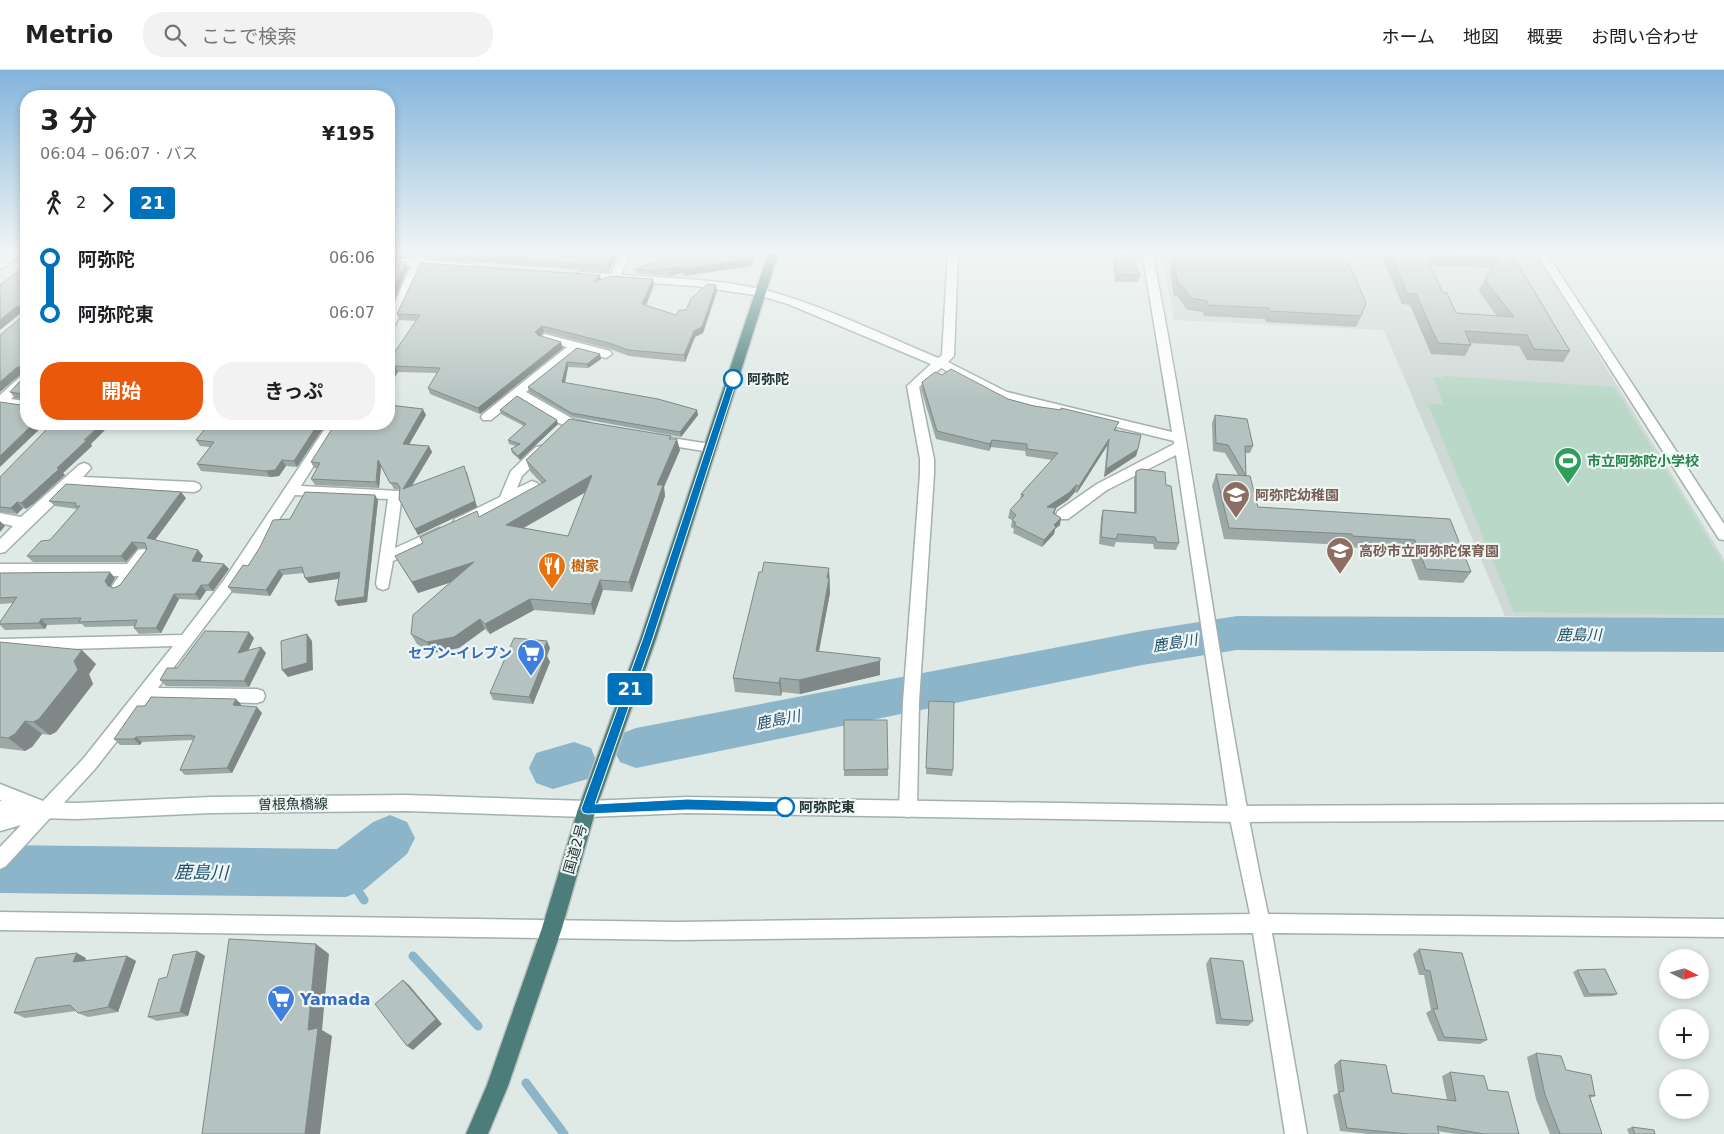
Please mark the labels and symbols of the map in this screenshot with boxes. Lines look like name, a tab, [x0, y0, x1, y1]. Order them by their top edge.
marker: 阿弥陀	[723, 369, 743, 389]
place label: 阿弥陀	[747, 371, 789, 387]
sports icon: 市立阿弥陀小学校	[1553, 446, 1583, 485]
place label: 市立阿弥陀小学校	[1587, 453, 1699, 469]
school or university icon: 阿弥陀幼稚園	[1221, 480, 1251, 519]
place label: 阿弥陀幼稚園	[1255, 487, 1339, 503]
school or university icon: 高砂市立阿弥陀保育園	[1325, 536, 1355, 575]
place label: 高砂市立阿弥陀保育園	[1359, 543, 1499, 559]
restaurant icon: 樹家	[537, 551, 567, 590]
place label: 樹家	[571, 558, 599, 574]
water label: 鹿島川	[1556, 626, 1603, 644]
water label: 鹿島川	[1151, 630, 1201, 655]
supermarket icon: セブン-イレブン	[516, 638, 546, 677]
place label: セブン-イレブン	[408, 645, 512, 661]
line badge: 21	[608, 673, 652, 705]
water label: 鹿島川	[754, 706, 804, 733]
street label: 曽根魚橋線	[258, 795, 328, 813]
marker: 阿弥陀東	[775, 797, 795, 817]
place label: 阿弥陀東	[799, 799, 855, 815]
street label: 国道2号	[560, 822, 590, 876]
water label: 鹿島川	[174, 861, 230, 883]
north arrow	[1659, 949, 1709, 999]
supermarket icon: Yamada	[266, 984, 296, 1023]
place label: Yamada	[299, 990, 371, 1009]

